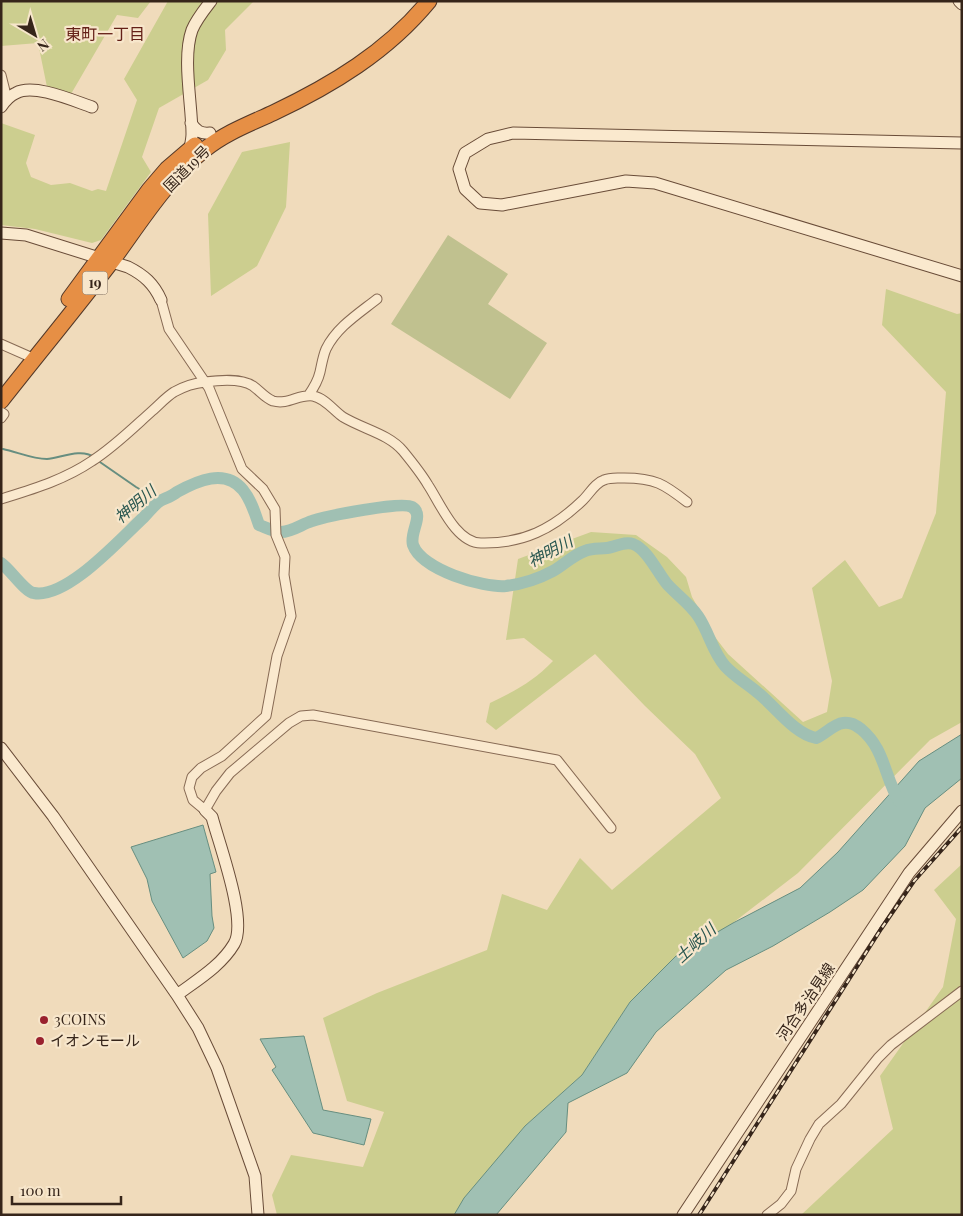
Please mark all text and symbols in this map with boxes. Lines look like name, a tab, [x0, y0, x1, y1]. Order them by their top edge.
north arrow	[10, 10, 60, 60]
district label: 東町一丁目	[65, 23, 145, 44]
text: N	[33, 35, 53, 56]
street label: 国道19号	[159, 141, 214, 196]
road number: 19	[82, 272, 108, 294]
water label: 神明川	[110, 479, 161, 527]
water label: 神明川	[524, 529, 578, 571]
water label: 土岐川	[670, 917, 721, 966]
street label: 河合多治見線	[772, 959, 839, 1044]
place label: 3COINS	[54, 1009, 106, 1029]
marker: 3COINS	[38, 1014, 50, 1026]
place label: イオンモール	[50, 1030, 140, 1050]
marker: イオンモール	[34, 1035, 46, 1047]
scale bar	[12, 1174, 121, 1206]
text: 100 m	[20, 1180, 61, 1200]

